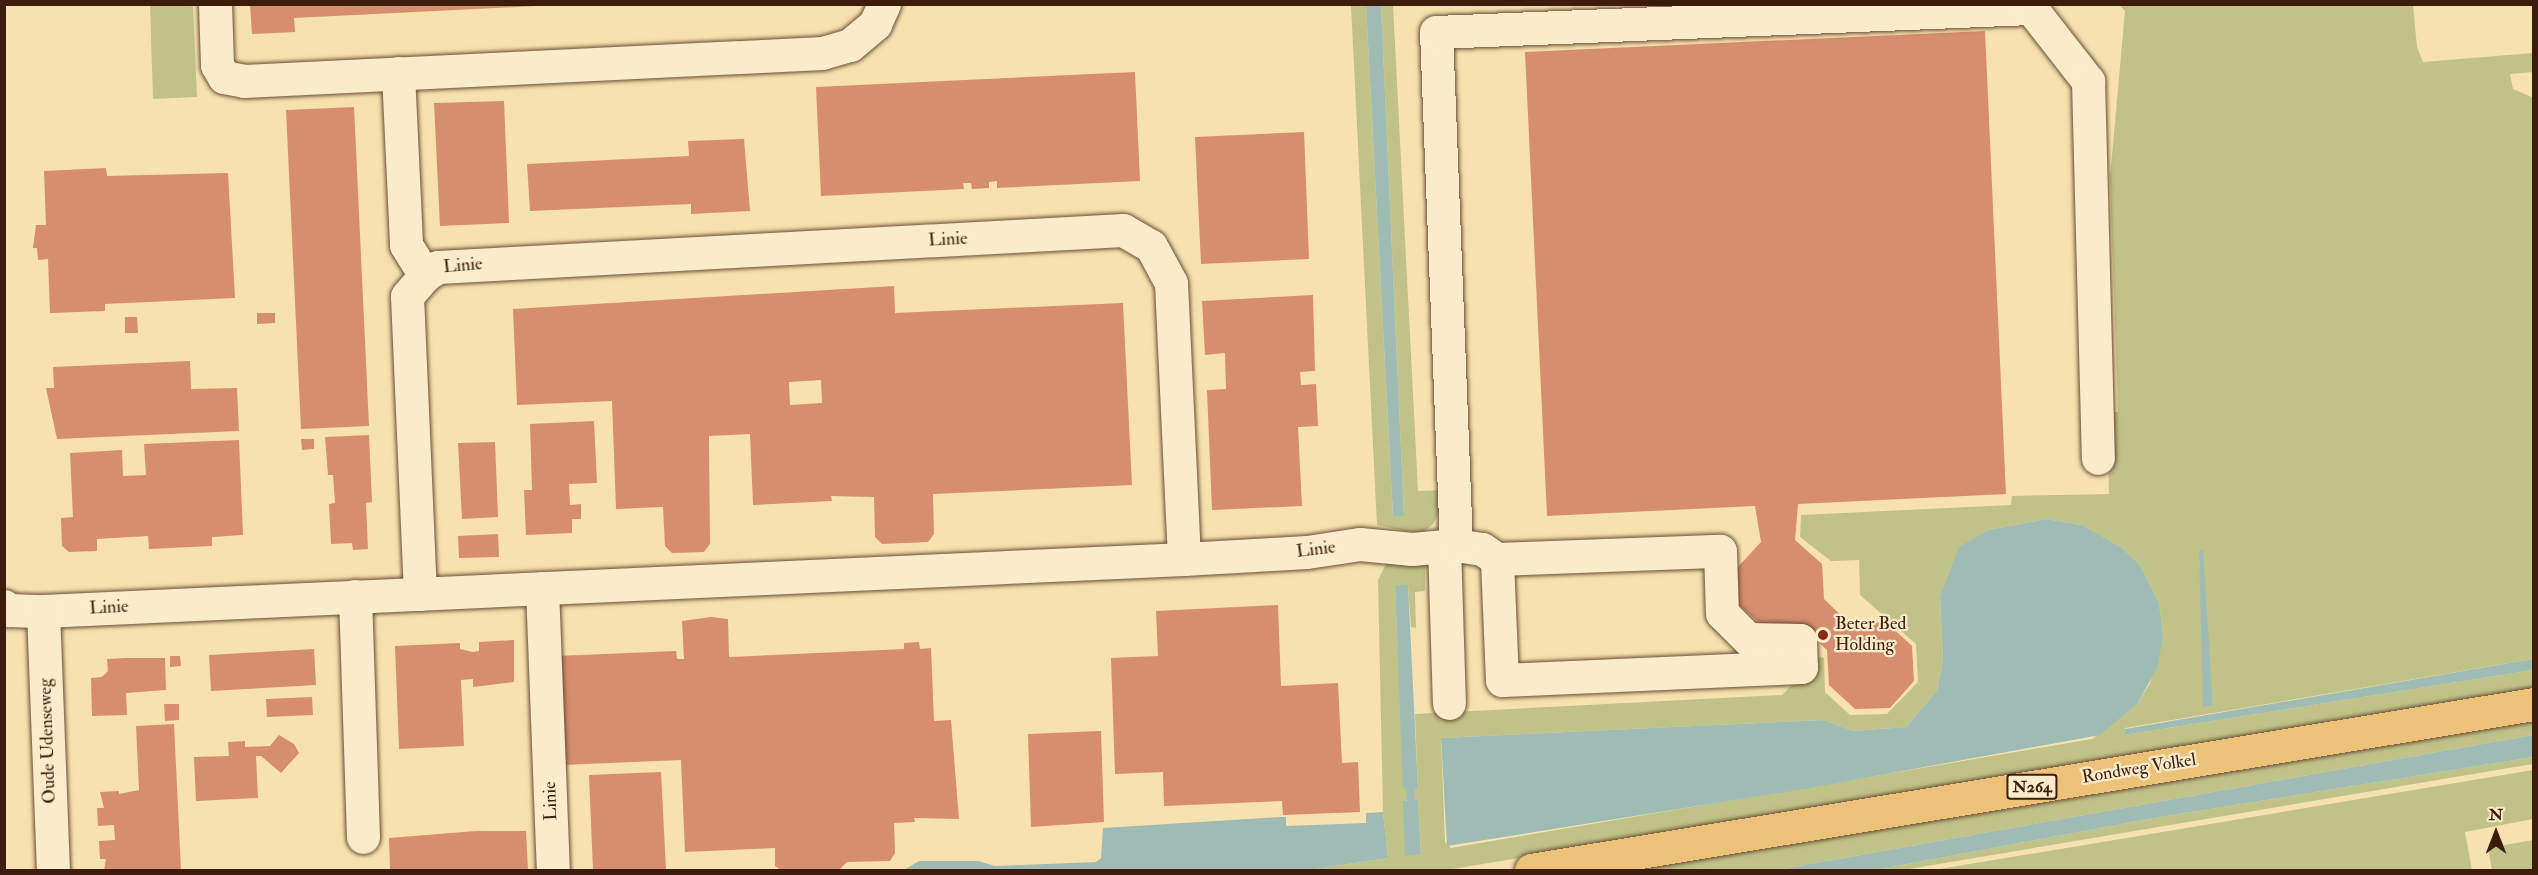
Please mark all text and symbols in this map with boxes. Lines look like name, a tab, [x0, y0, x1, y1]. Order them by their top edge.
street label: Linie	[928, 228, 968, 252]
street label: Linie	[442, 254, 484, 278]
street label: Linie	[1295, 537, 1337, 563]
street label: Linie	[89, 596, 129, 620]
place label: Beter Bed Holding	[1835, 614, 1906, 656]
marker: Beter Bed Holding	[1816, 628, 1830, 642]
street label: Oude Udenseweg	[35, 678, 61, 804]
street label: Rondweg Volkel	[2080, 749, 2198, 789]
road number: N264	[2005, 774, 2059, 800]
street label: Linie	[540, 781, 562, 821]
north arrow	[2466, 803, 2526, 863]
text: N	[2489, 805, 2503, 825]

